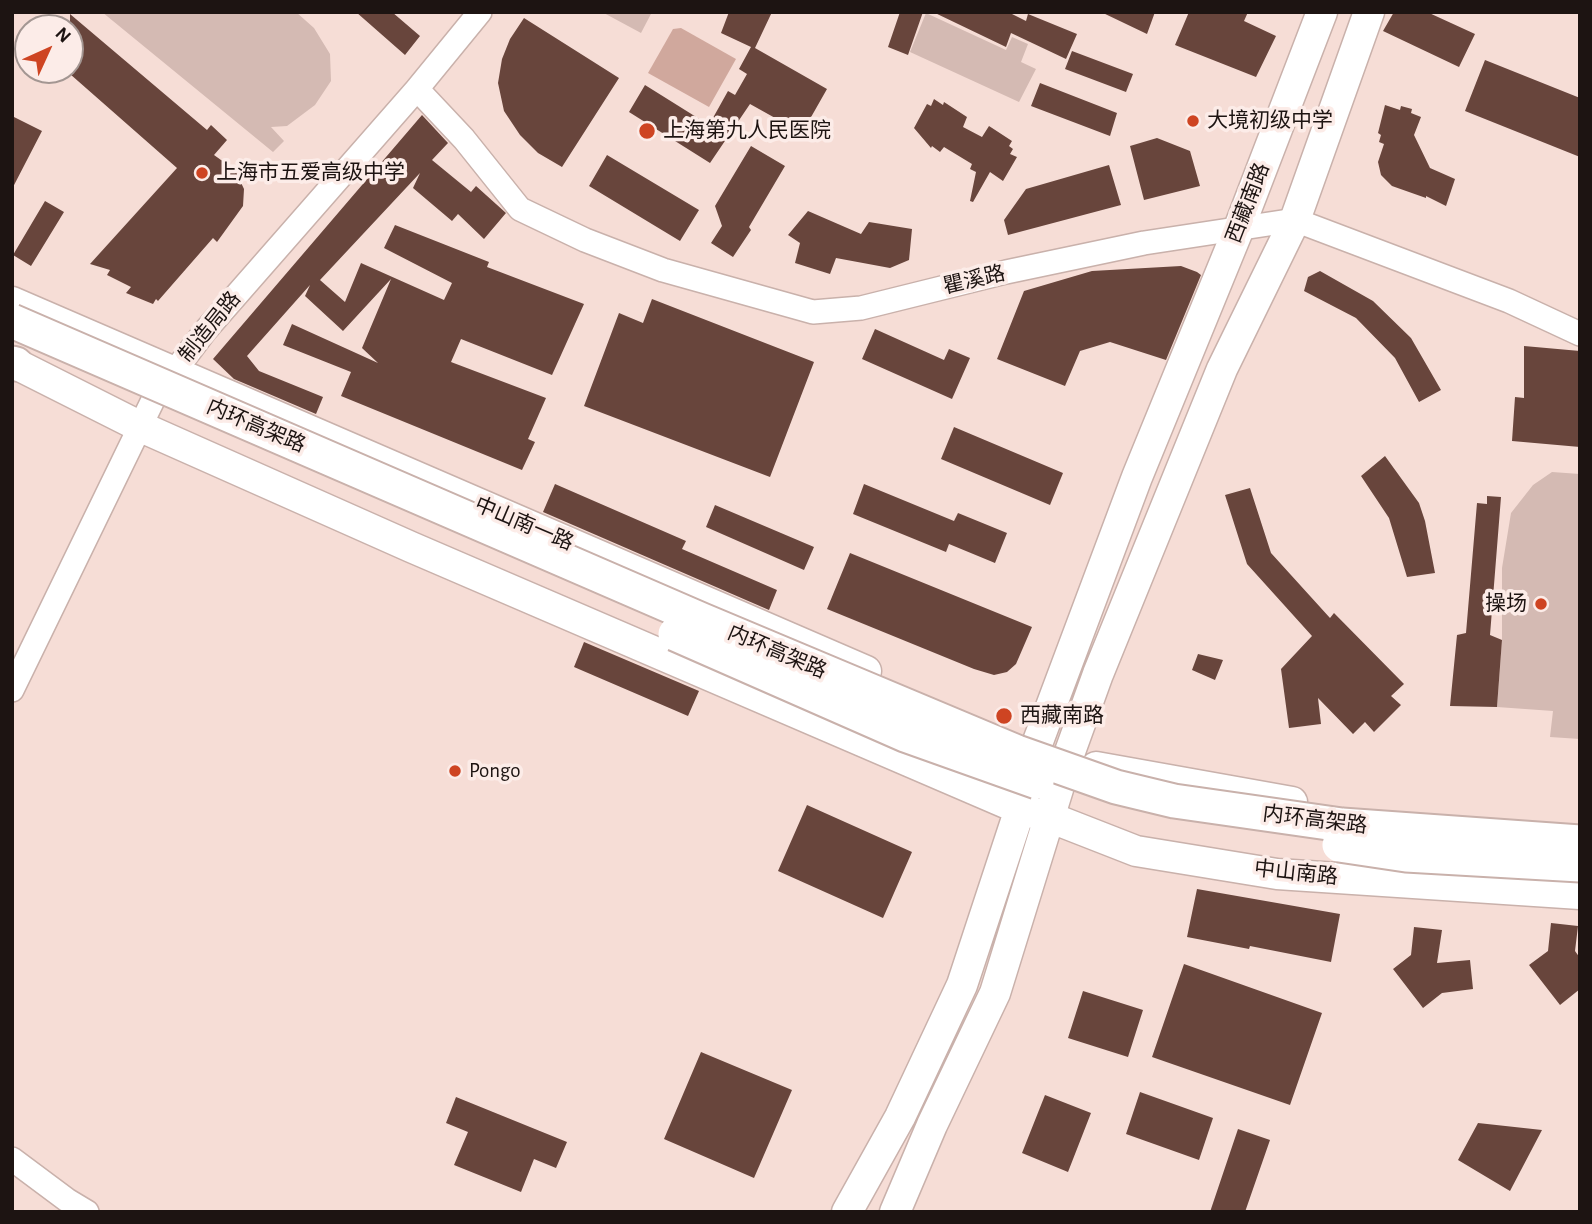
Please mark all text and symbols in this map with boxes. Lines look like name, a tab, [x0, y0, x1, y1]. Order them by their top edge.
north arrow	[14, 14, 84, 84]
text: N	[51, 24, 74, 47]
place label: 大境初级中学	[1207, 108, 1333, 134]
marker: 大境初级中学	[1185, 113, 1201, 129]
place label: 上海第九人民医院	[663, 118, 831, 144]
marker: 上海第九人民医院	[637, 121, 657, 141]
street label: 西藏南路	[1221, 159, 1275, 247]
place label: 上海市五爱高级中学	[216, 160, 405, 186]
marker: 上海市五爱高级中学	[194, 165, 210, 181]
street label: 瞿溪路	[940, 261, 1008, 299]
street label: 制造局路	[174, 286, 246, 368]
street label: 内环高架路	[203, 394, 309, 458]
street label: 中山南一路	[471, 492, 577, 556]
place label: 操场	[1485, 591, 1527, 617]
marker: 操场	[1533, 596, 1549, 612]
street label: 内环高架路	[724, 620, 830, 684]
place label: 西藏南路	[1020, 703, 1104, 729]
marker: 西藏南路	[994, 706, 1014, 726]
place label: Pongo	[469, 758, 521, 784]
marker: Pongo	[447, 763, 463, 779]
street label: 内环高架路	[1261, 801, 1369, 839]
street label: 中山南路	[1253, 856, 1339, 890]

